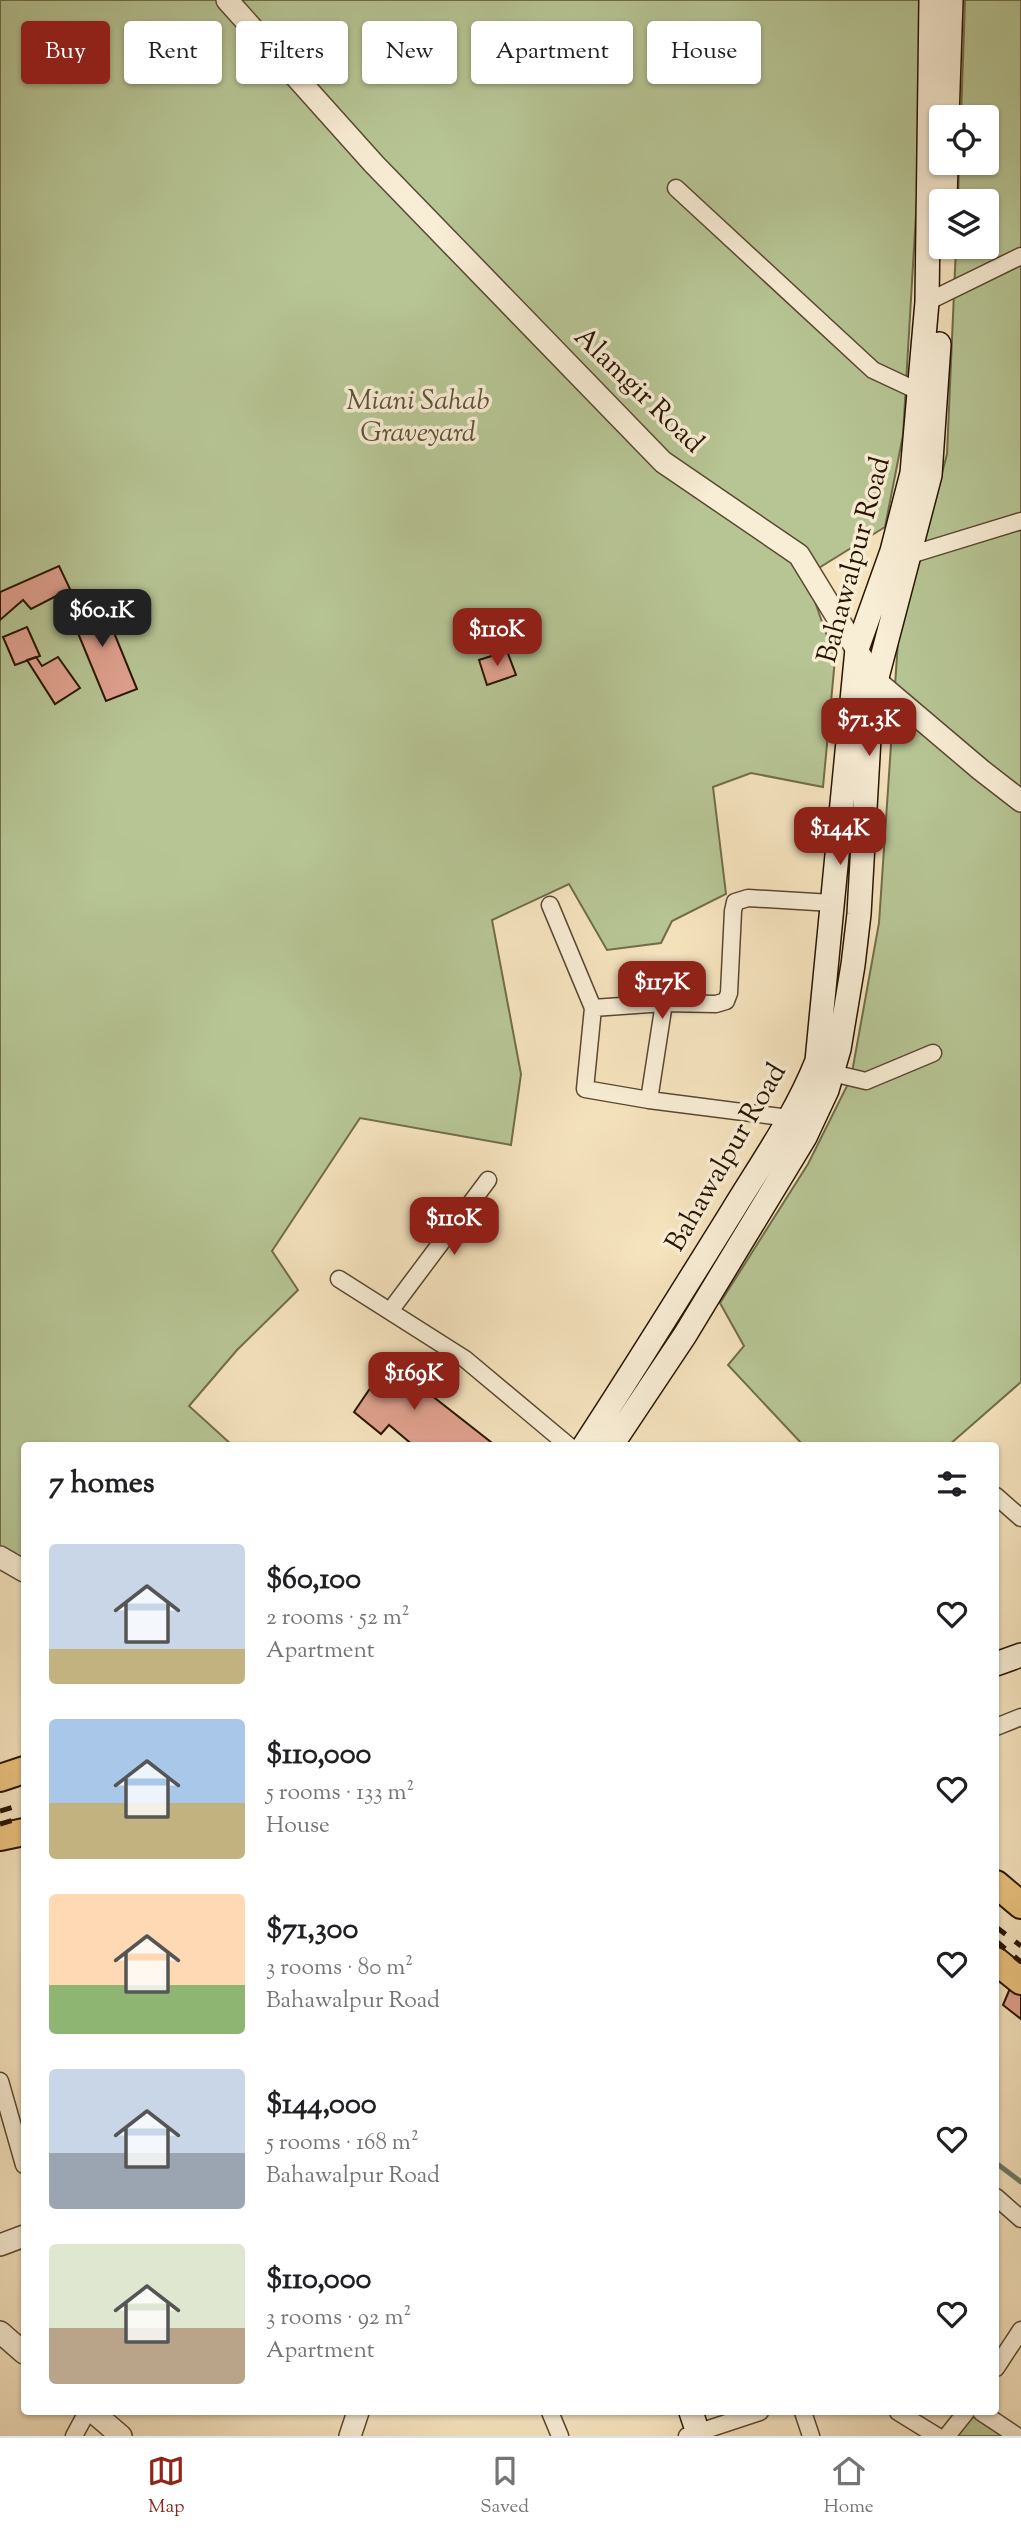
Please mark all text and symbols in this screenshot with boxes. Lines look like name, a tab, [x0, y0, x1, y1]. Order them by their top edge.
chip: Buy	[21, 21, 110, 84]
chip: Rent	[124, 21, 222, 84]
chip: Filters	[236, 21, 348, 84]
chip: New	[362, 21, 457, 84]
chip: Apartment	[471, 21, 633, 84]
chip: House	[647, 21, 761, 84]
map controls	[929, 105, 999, 259]
button: locate	[929, 105, 999, 175]
button: layers	[929, 189, 999, 259]
street label: Alamgir Road	[564, 319, 712, 464]
park label: Miani Sahab Graveyard	[346, 382, 490, 454]
street label: Bahawalpur Road	[808, 452, 902, 668]
pin: $60.1K	[45, 590, 159, 649]
text: $60.1K	[69, 595, 135, 628]
pin: $110K	[448, 608, 546, 668]
text: $110K	[469, 614, 525, 647]
pin: $71.3K	[812, 698, 926, 758]
text: $71.3K	[837, 704, 901, 737]
pin: $144K	[791, 808, 889, 867]
text: $144K	[810, 813, 870, 846]
pin: $117K	[613, 962, 711, 1021]
text: $117K	[634, 967, 690, 1000]
street label: Bahawalpur Road	[657, 1056, 797, 1260]
pin: $110K	[405, 1198, 503, 1257]
text: $110K	[426, 1203, 482, 1236]
pin: $169K	[365, 1352, 463, 1412]
text: $169K	[384, 1358, 444, 1391]
text: 7 homes	[49, 1463, 154, 1506]
icon: filters	[933, 1465, 971, 1503]
text: $60,100	[266, 1559, 361, 1602]
icon: home	[105, 1572, 189, 1656]
icon: heart	[933, 1595, 971, 1633]
text: 2 rooms · 52 m²	[266, 1602, 409, 1635]
text: Apartment	[266, 1635, 375, 1668]
text: $110,000	[266, 1734, 371, 1777]
icon: home	[105, 1747, 189, 1831]
icon: heart	[933, 1770, 971, 1808]
text: 5 rooms · 133 m²	[266, 1777, 414, 1810]
text: House	[266, 1810, 330, 1843]
text: $71,300	[266, 1909, 358, 1952]
icon: home	[105, 1922, 189, 2006]
icon: heart	[933, 1945, 971, 1983]
text: 3 rooms · 80 m²	[266, 1952, 413, 1985]
text: Bahawalpur Road	[266, 1985, 440, 2018]
text: $144,000	[266, 2084, 377, 2127]
icon: home	[105, 2097, 189, 2181]
icon: heart	[933, 2120, 971, 2158]
text: 5 rooms · 168 m²	[266, 2127, 419, 2160]
text: Bahawalpur Road	[266, 2160, 440, 2193]
text: $110,000	[266, 2259, 371, 2302]
icon: home	[105, 2272, 189, 2356]
icon: heart	[933, 2295, 971, 2333]
text: 3 rooms · 92 m²	[266, 2302, 411, 2335]
text: Apartment	[266, 2335, 375, 2368]
tab: Map	[147, 2452, 185, 2521]
tab: Saved	[480, 2452, 529, 2521]
tab: Home	[824, 2452, 874, 2521]

